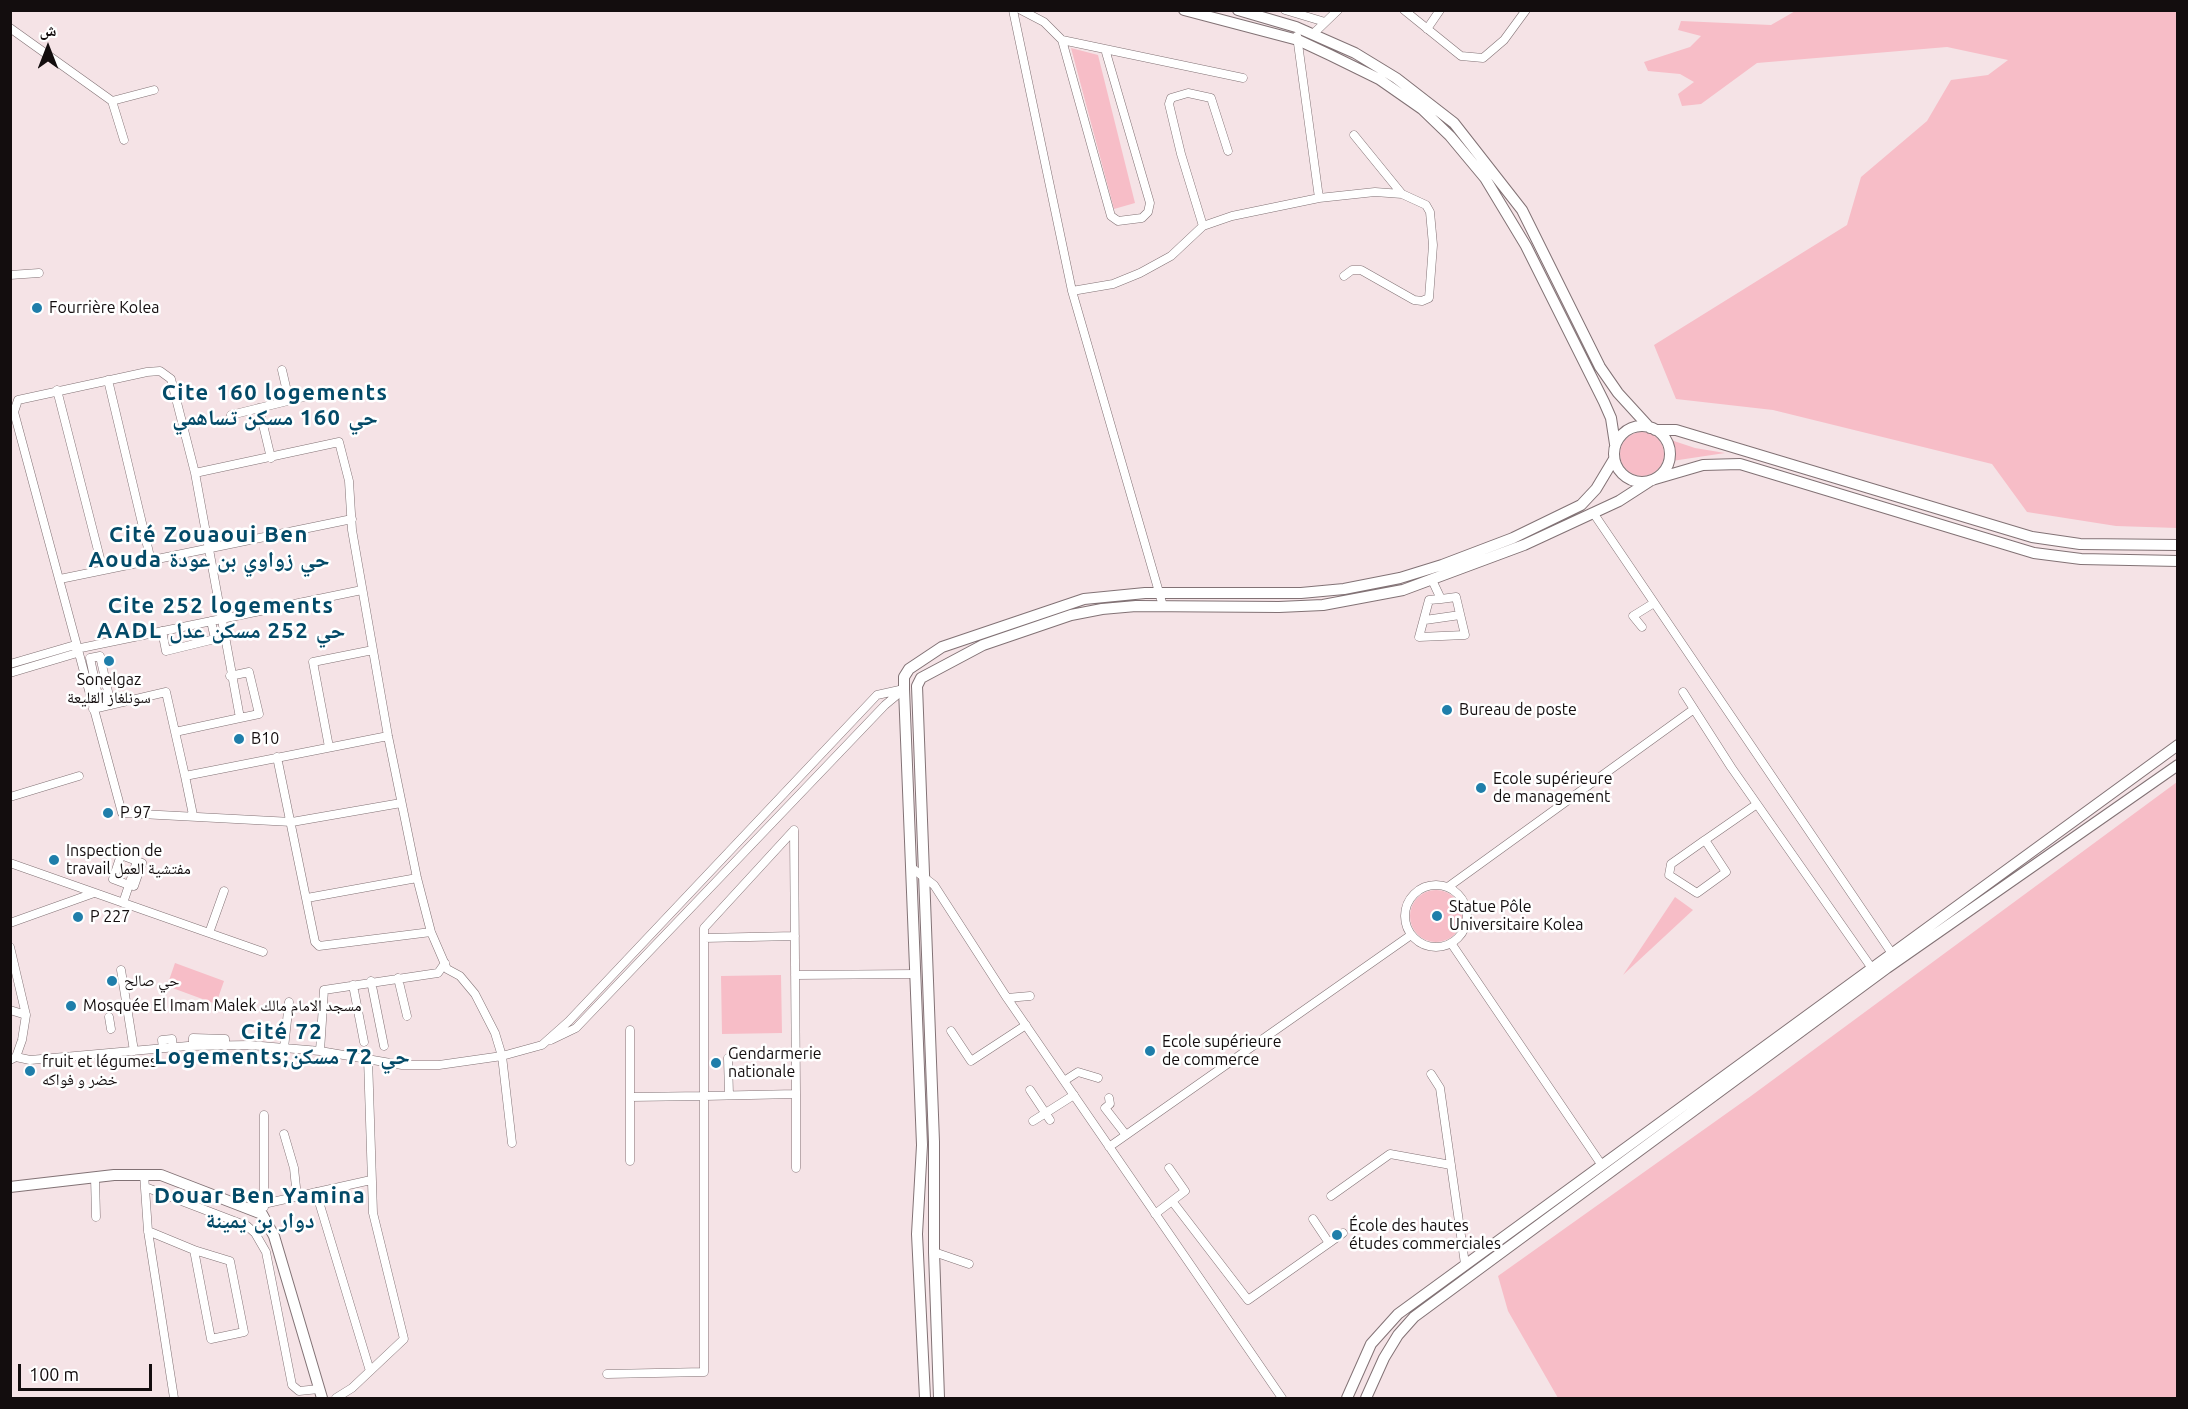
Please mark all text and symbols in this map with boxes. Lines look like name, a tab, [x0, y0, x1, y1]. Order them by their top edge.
north arrow	[18, 18, 78, 78]
text: ش	[40, 21, 56, 39]
place label: Fourrière Kolea	[49, 298, 159, 318]
marker: Fourrière Kolea	[30, 301, 44, 315]
district label: Cite 160 logements حي 160 مسكن تساهمي	[162, 380, 388, 432]
district label: Cité Zouaoui Ben Aouda حي زواوي بن عودة	[95, 522, 323, 574]
district label: Cite 252 logements AADL حي 252 مسكن عدل	[105, 593, 337, 644]
marker: Sonelgaz سونلغاز القليعة	[102, 654, 116, 668]
place label: Sonelgaz سونلغاز القليعة	[67, 670, 151, 708]
place label: Bureau de poste	[1459, 700, 1577, 720]
marker: Bureau de poste	[1440, 703, 1454, 717]
place label: B10	[251, 729, 279, 749]
marker: B10	[232, 732, 246, 746]
place label: Ecole supérieure de management	[1493, 769, 1612, 807]
marker: Ecole supérieure de management	[1474, 781, 1488, 795]
place label: P 97	[120, 803, 151, 823]
marker: P 97	[101, 806, 115, 820]
place label: Inspection de travail مفتشية العمل	[66, 841, 191, 879]
marker: Inspection de travail مفتشية العمل	[47, 853, 61, 867]
place label: Statue Pôle Universitaire Kolea	[1449, 897, 1583, 935]
place label: P 227	[90, 907, 130, 927]
marker: Statue Pôle Universitaire Kolea	[1430, 909, 1444, 923]
marker: P 227	[71, 910, 85, 924]
place label: حي صالح	[124, 971, 180, 991]
marker: حي صالح	[105, 974, 119, 988]
place label: Mosquée El Imam Malek مسجد الامام مالك	[83, 996, 362, 1016]
marker: Mosquée El Imam Malek مسجد الامام مالك	[64, 999, 78, 1013]
district label: Cité 72 Logements;حي 72 مسكن	[165, 1019, 399, 1070]
place label: Ecole supérieure de commerce	[1162, 1032, 1281, 1070]
place label: Gendarmerie nationale	[728, 1044, 822, 1082]
marker: Ecole supérieure de commerce	[1143, 1044, 1157, 1058]
place label: fruit et légumes خضر و فواكه	[42, 1052, 157, 1090]
marker: Gendarmerie nationale	[709, 1056, 723, 1070]
marker: fruit et légumes خضر و فواكه	[23, 1064, 37, 1078]
district label: Douar Ben Yamina دوار بن يمينة	[154, 1183, 366, 1234]
place label: École des hautes études commerciales	[1349, 1216, 1501, 1254]
marker: École des hautes études commerciales	[1330, 1228, 1344, 1242]
scale bar	[21, 1352, 154, 1390]
text: 100 m	[29, 1364, 79, 1384]

